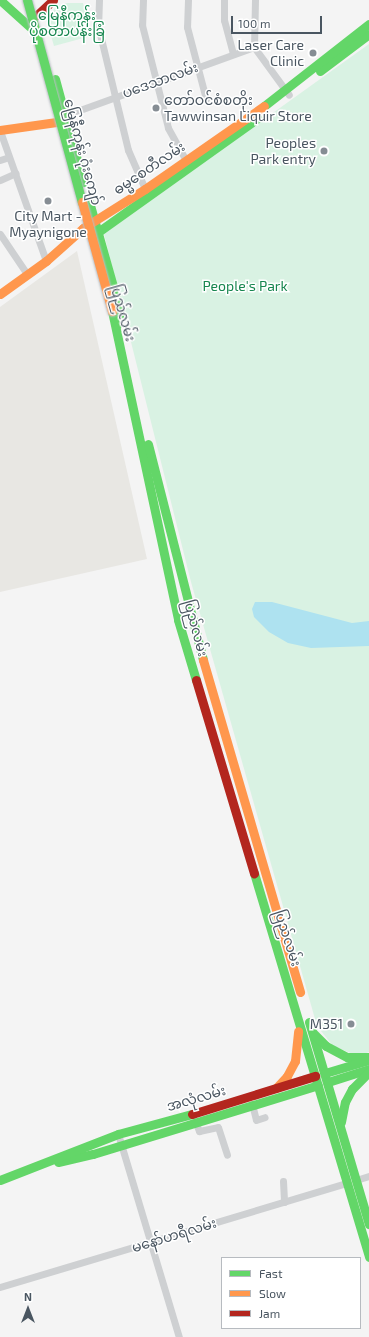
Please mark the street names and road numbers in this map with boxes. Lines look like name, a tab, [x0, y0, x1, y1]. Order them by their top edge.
street label: ပဒေသာလမ်း	[120, 59, 200, 101]
street label: မြေနီကုန်း ဂုံးကျော်	[61, 97, 105, 207]
street label: ဓမ္မစေတီလမ်း	[110, 138, 188, 198]
street label: ပြည်လမ်း	[107, 283, 139, 343]
street label: ပြည်လမ်း	[180, 598, 212, 658]
street label: ပြည်လမ်း	[271, 908, 305, 968]
street label: အလုံလမ်း	[164, 1082, 228, 1114]
street label: မနော်ဟရီလမ်း	[130, 1214, 218, 1256]

